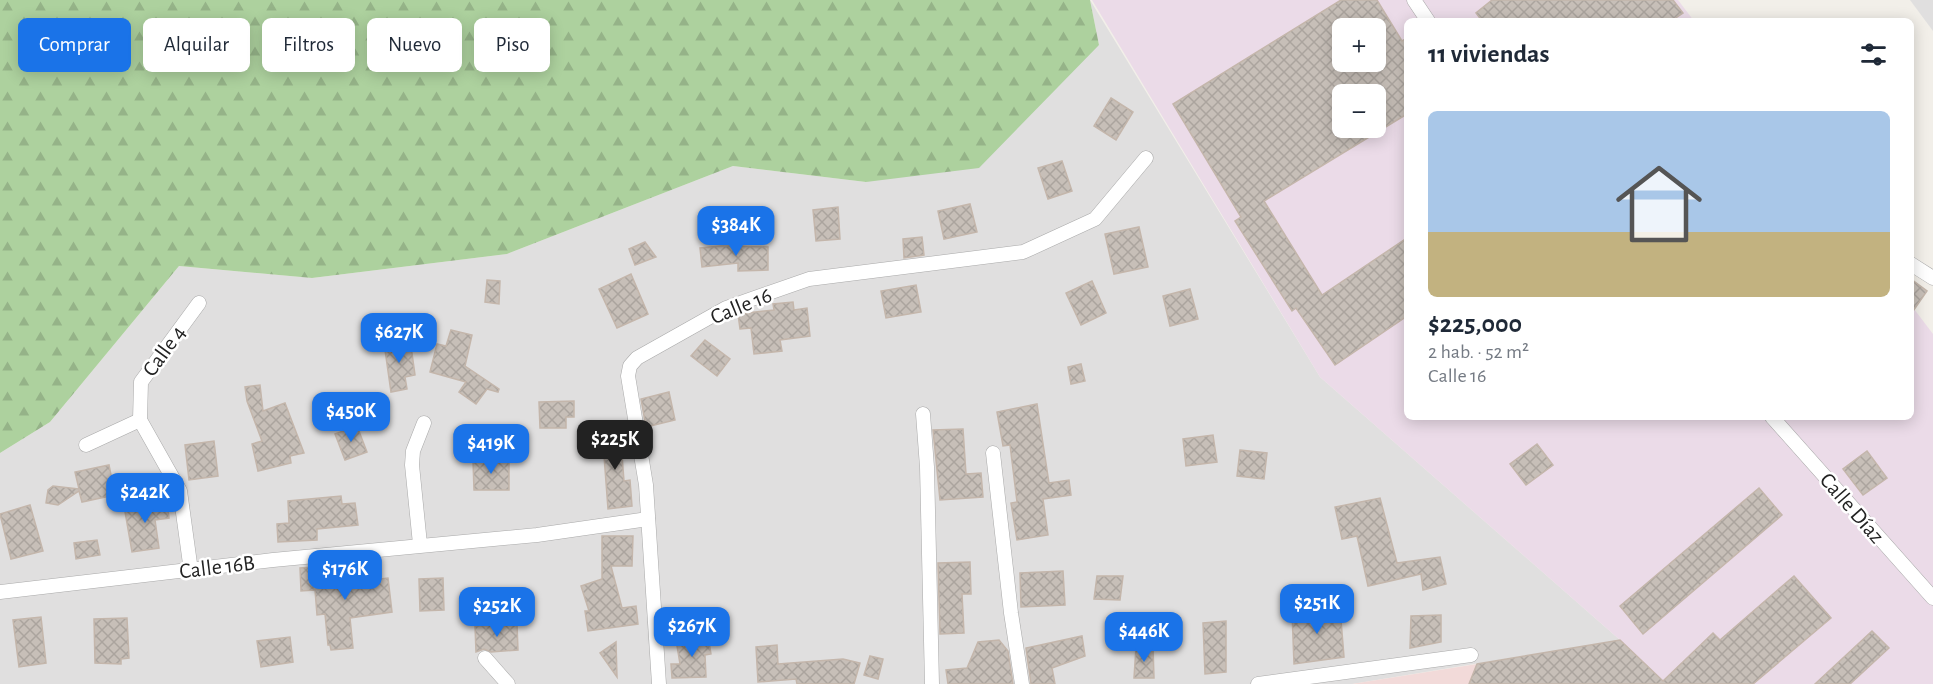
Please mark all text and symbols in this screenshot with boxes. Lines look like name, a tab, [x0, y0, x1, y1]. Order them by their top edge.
chip: Comprar	[18, 18, 131, 72]
chip: Alquilar	[143, 18, 250, 72]
chip: Filtros	[262, 18, 355, 72]
chip: Nuevo	[367, 18, 462, 72]
chip: Piso	[474, 18, 550, 72]
map controls	[1332, 18, 1386, 138]
button: +	[1332, 18, 1386, 72]
icon: filters	[1857, 38, 1890, 71]
text: 11 viviendas	[1428, 41, 1550, 67]
button: −	[1332, 84, 1386, 138]
icon: home	[1605, 150, 1713, 258]
pin: $384K	[694, 206, 778, 257]
text: $384K	[711, 215, 761, 235]
street label: Calle 16	[707, 284, 775, 328]
text: $225,000	[1428, 311, 1522, 337]
pin: $627K	[357, 313, 441, 364]
street label: Calle 4	[138, 322, 190, 380]
text: $627K	[375, 322, 423, 342]
text: 2 hab. · 52 m²	[1428, 342, 1529, 362]
text: Calle 16	[1428, 366, 1486, 386]
pin: $450K	[309, 392, 393, 443]
text: $450K	[326, 401, 376, 421]
pin: $225K	[573, 420, 657, 471]
pin: $419K	[449, 424, 533, 475]
text: $225K	[591, 429, 639, 449]
text: $419K	[467, 433, 515, 453]
street label: Calle Díaz	[1816, 469, 1888, 547]
pin: $242K	[103, 473, 187, 524]
text: $242K	[120, 482, 170, 502]
pin: $176K	[303, 550, 387, 601]
street label: Calle 16B	[178, 551, 256, 583]
text: $176K	[322, 559, 368, 579]
pin: $251K	[1275, 584, 1359, 635]
pin: $252K	[455, 587, 539, 638]
text: $251K	[1294, 593, 1340, 613]
text: $252K	[473, 596, 521, 616]
pin: $267K	[650, 607, 734, 658]
pin: $446K	[1102, 612, 1186, 663]
text: $267K	[668, 616, 716, 636]
text: $446K	[1119, 621, 1169, 641]

